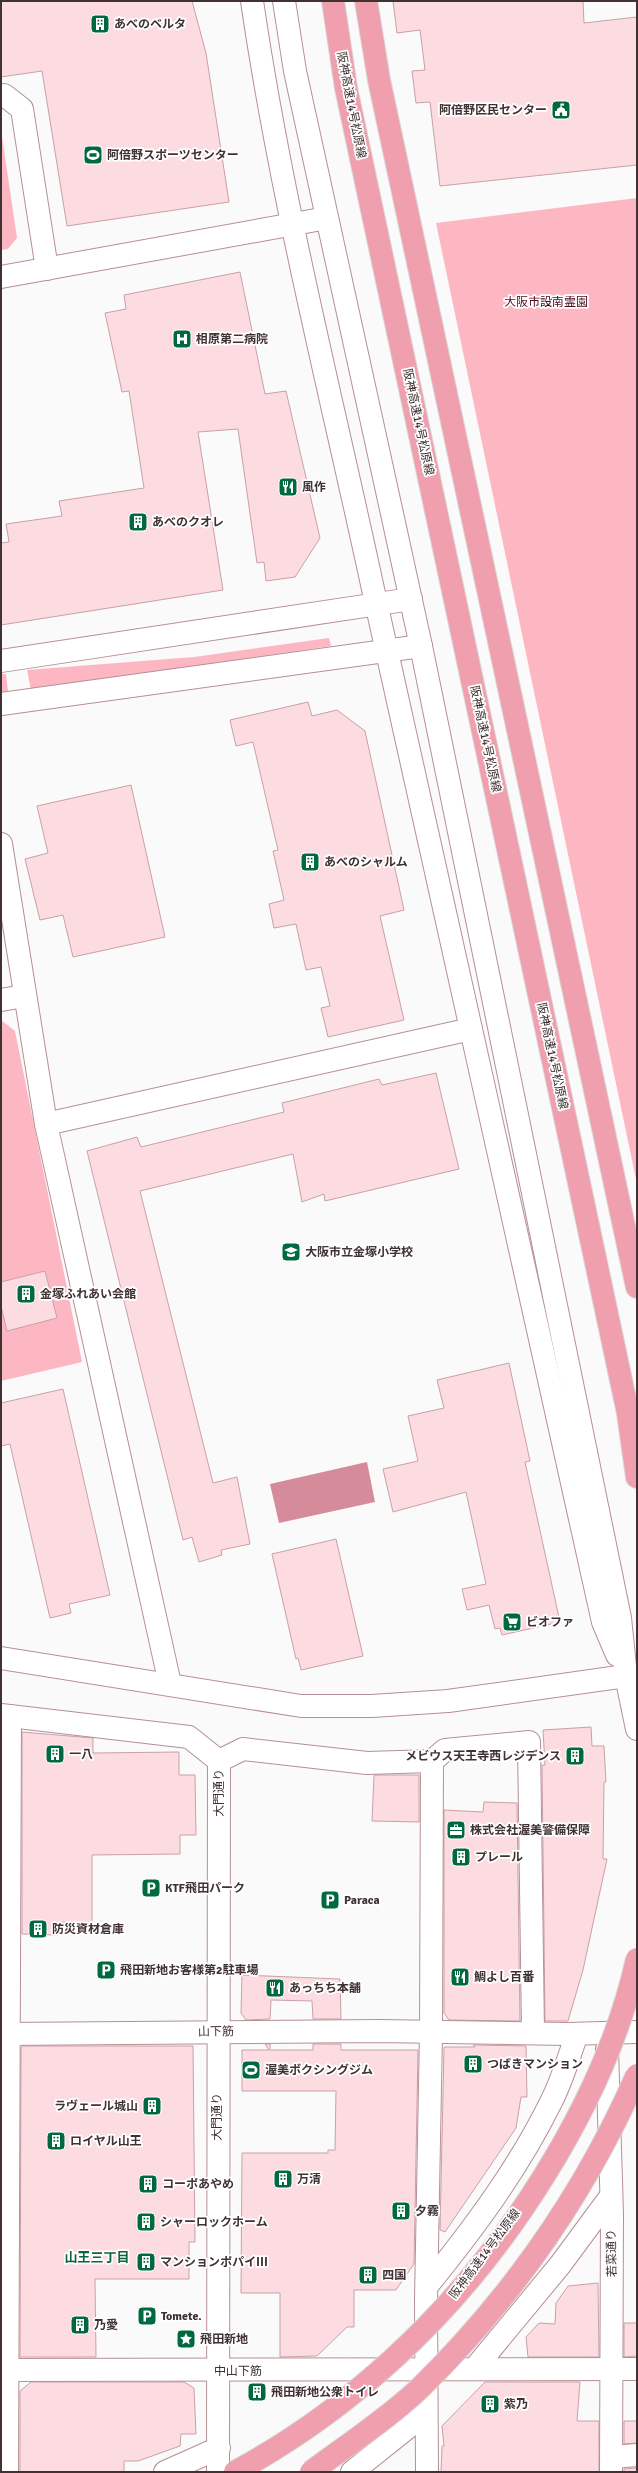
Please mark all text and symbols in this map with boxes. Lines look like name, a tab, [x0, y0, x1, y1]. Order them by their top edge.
building icon: あべのベルタ	[89, 13, 111, 35]
place label: あべのベルタ	[114, 17, 186, 32]
street label: 阪神高速14号松原線	[333, 50, 369, 160]
public building icon: 阿倍野区民センター	[550, 99, 572, 121]
place label: 阿倍野区民センター	[439, 103, 547, 118]
sports icon: 阿倍野スポーツセンター	[82, 144, 104, 166]
place label: 阿倍野スポーツセンター	[107, 148, 239, 163]
park label: 大阪市設南霊園	[504, 295, 588, 310]
hospital icon: 相原第二病院	[171, 328, 193, 350]
place label: 相原第二病院	[196, 332, 268, 347]
street label: 阪神高速14号松原線	[399, 367, 437, 477]
restaurant icon: 風作	[277, 476, 299, 498]
place label: 風作	[302, 480, 326, 495]
building icon: あべのクオレ	[127, 511, 149, 533]
place label: あべのクオレ	[152, 515, 224, 530]
street label: 阪神高速14号松原線	[466, 684, 504, 794]
building icon: あべのシャルム	[299, 851, 321, 873]
place label: あべのシャルム	[324, 855, 408, 870]
street label: 阪神高速14号松原線	[533, 1001, 571, 1111]
school or university icon: 大阪市立金塚小学校	[280, 1241, 302, 1263]
place label: 大阪市立金塚小学校	[305, 1245, 413, 1260]
building icon: 金塚ふれあい会館	[15, 1283, 37, 1305]
place label: 金塚ふれあい会館	[40, 1287, 136, 1302]
supermarket icon: ビオファ	[501, 1611, 523, 1633]
place label: ビオファ	[526, 1615, 574, 1630]
building icon: 一八	[44, 1743, 66, 1765]
building icon: メビウス天王寺西レジデンス	[564, 1745, 586, 1767]
place label: 一八	[69, 1747, 93, 1762]
place label: メビウス天王寺西レジデンス	[405, 1749, 561, 1764]
street label: 大門通り	[212, 1769, 227, 1817]
office icon: 株式会社渥美警備保障	[445, 1819, 467, 1841]
place label: 株式会社渥美警備保障	[470, 1823, 590, 1838]
building icon: プレール	[450, 1846, 472, 1868]
place label: プレール	[475, 1850, 523, 1865]
parking icon: KTF飛田パーク	[140, 1877, 162, 1899]
place label: KTF飛田パーク	[165, 1881, 245, 1896]
parking icon: Paraca	[319, 1889, 341, 1911]
place label: Paraca	[344, 1893, 380, 1908]
building icon: 防災資材倉庫	[27, 1918, 49, 1940]
place label: 防災資材倉庫	[52, 1922, 124, 1937]
parking icon: 飛田新地お客様第2駐車場	[95, 1959, 117, 1981]
place label: 飛田新地お客様第2駐車場	[120, 1963, 258, 1978]
restaurant icon: 鯛よし百番	[449, 1966, 471, 1988]
place label: 鯛よし百番	[474, 1970, 535, 1985]
restaurant icon: あっちち本舗	[264, 1977, 286, 1999]
place label: あっちち本舗	[289, 1981, 361, 1996]
street label: 山下筋	[198, 2024, 234, 2040]
building icon: つばきマンション	[462, 2053, 484, 2075]
place label: つばきマンション	[487, 2057, 583, 2072]
sports icon: 渥美ボクシングジム	[240, 2059, 262, 2081]
place label: 渥美ボクシングジム	[265, 2063, 373, 2078]
street label: 大門通り	[210, 2093, 225, 2141]
building icon: ラヴェール城山	[141, 2095, 163, 2117]
place label: ラヴェール城山	[54, 2099, 138, 2114]
building icon: ロイヤル山王	[45, 2130, 67, 2152]
place label: ロイヤル山王	[70, 2134, 142, 2149]
building icon: 万清	[272, 2168, 294, 2190]
place label: 万清	[297, 2172, 321, 2187]
building icon: コーポあやめ	[137, 2173, 159, 2195]
place label: コーポあやめ	[162, 2177, 234, 2192]
building icon: 夕霧	[390, 2200, 412, 2222]
place label: 夕霧	[415, 2204, 439, 2219]
street label: 阪神高速14号松原線	[446, 2206, 524, 2302]
building icon: シャーロックホーム	[135, 2211, 157, 2233]
place label: シャーロックホーム	[160, 2215, 268, 2230]
street label: 若菜通り	[604, 2229, 620, 2277]
district label: 山王三丁目	[64, 2250, 130, 2266]
building icon: マンションポパイⅢ	[135, 2251, 157, 2273]
place label: マンションポパイⅢ	[160, 2255, 268, 2270]
building icon: 四国	[357, 2264, 379, 2286]
place label: 四国	[382, 2268, 406, 2283]
parking icon: Tomete.	[136, 2305, 158, 2327]
place label: Tomete.	[161, 2309, 202, 2324]
building icon: 乃愛	[69, 2314, 91, 2336]
place label: 乃愛	[94, 2318, 118, 2333]
place icon: 飛田新地	[175, 2328, 197, 2350]
place label: 飛田新地	[200, 2332, 248, 2347]
street label: 中山下筋	[214, 2364, 262, 2379]
building icon: 飛田新地公衆トイレ	[246, 2381, 268, 2403]
place label: 飛田新地公衆トイレ	[271, 2385, 379, 2400]
building icon: 紫乃	[479, 2393, 501, 2415]
place label: 紫乃	[504, 2397, 528, 2412]

